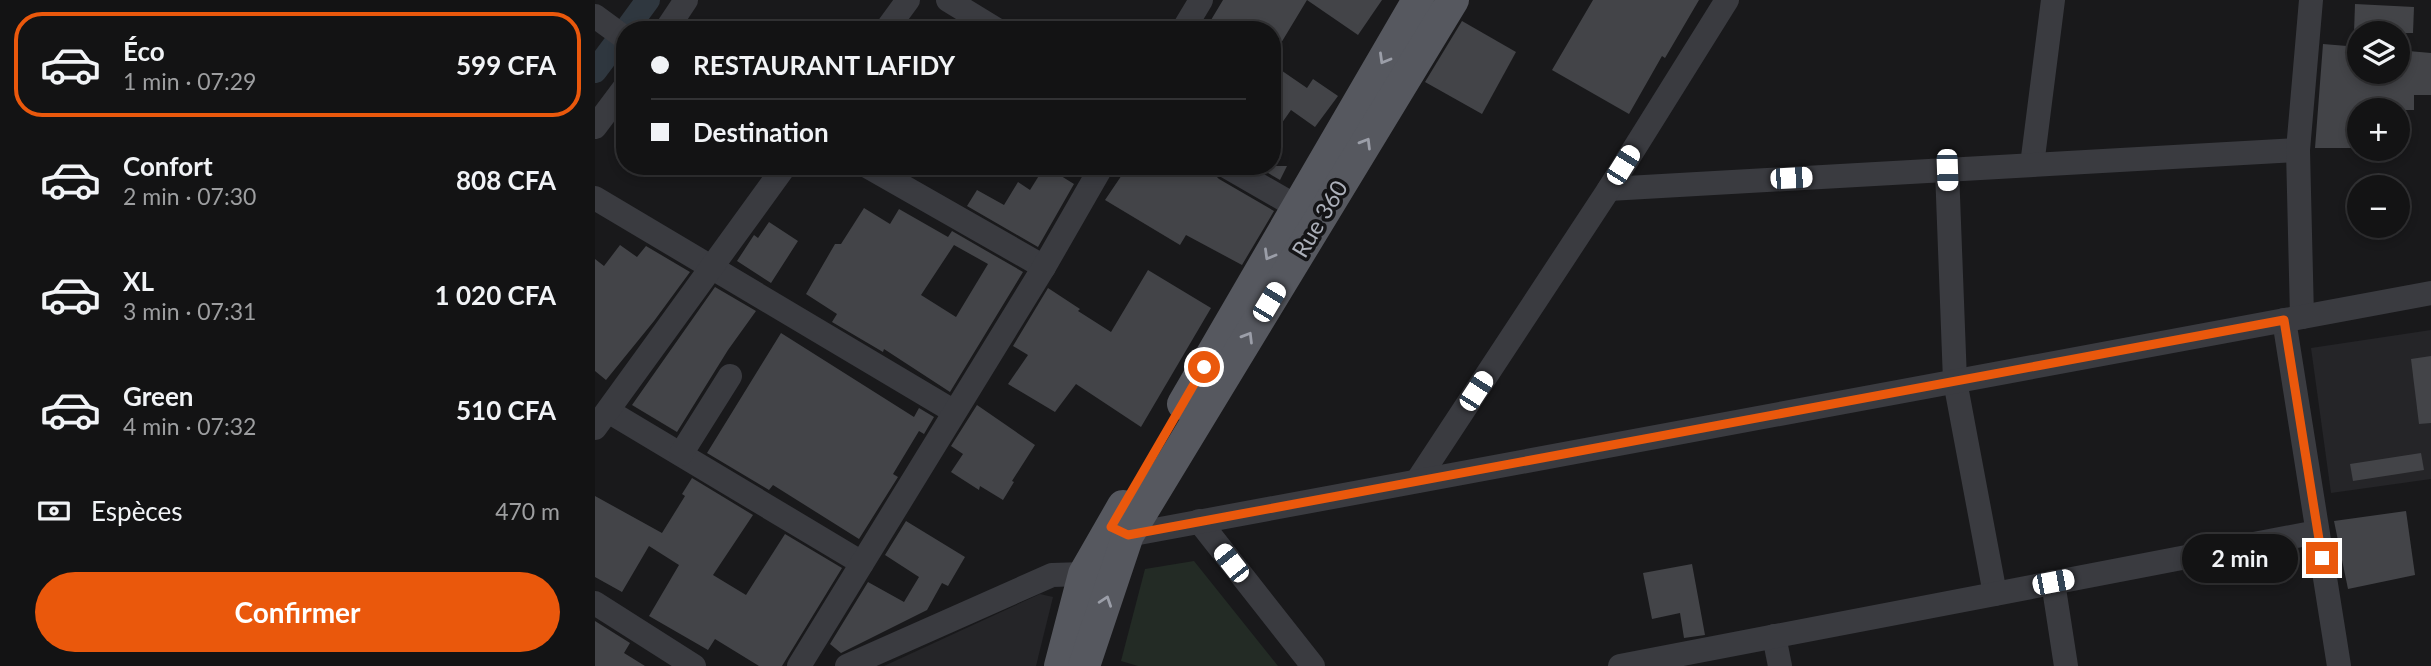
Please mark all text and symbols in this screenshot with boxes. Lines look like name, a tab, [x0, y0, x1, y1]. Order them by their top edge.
map controls	[2347, 21, 2410, 238]
button: layers	[2347, 21, 2410, 84]
icon: car	[39, 33, 102, 96]
text: Éco	[123, 35, 165, 67]
text: 599 CFA	[456, 49, 556, 81]
text: RESTAURANT LAFIDY	[693, 49, 955, 81]
one-way arrow	[1379, 52, 1392, 64]
text: 1 min · 07:29	[123, 67, 256, 95]
button: +	[2347, 98, 2410, 161]
text: Destination	[693, 116, 829, 148]
one-way arrow	[1358, 138, 1371, 151]
car	[1603, 142, 1644, 188]
icon: car	[39, 148, 102, 211]
car	[1936, 149, 1959, 191]
text: Confort	[123, 150, 213, 182]
text: 808 CFA	[456, 164, 556, 196]
car	[1770, 166, 1813, 190]
street label: Rue 360	[1285, 175, 1353, 262]
button: −	[2347, 175, 2410, 238]
text: 2 min · 07:30	[123, 182, 256, 210]
one-way arrow	[1264, 248, 1277, 261]
icon: car	[39, 263, 102, 326]
text: XL	[123, 265, 154, 297]
text: 1 020 CFA	[435, 279, 556, 311]
car	[1250, 279, 1289, 325]
text: 3 min · 07:31	[123, 297, 256, 325]
one-way arrow	[1240, 332, 1253, 345]
route start	[1188, 351, 1220, 383]
car	[1456, 368, 1497, 414]
icon: car	[39, 378, 102, 441]
text: Green	[123, 380, 193, 412]
text: 510 CFA	[456, 394, 556, 426]
text: 4 min · 07:32	[123, 412, 256, 440]
icon: cash	[35, 492, 73, 530]
text: Espèces	[91, 495, 183, 527]
text: 470 m	[495, 497, 560, 525]
callout: 2 min	[2182, 534, 2297, 582]
car	[1210, 540, 1253, 586]
route end	[2306, 542, 2338, 574]
text: 2 min	[2211, 544, 2269, 572]
car	[2031, 568, 2076, 596]
button: Confirmer	[35, 572, 560, 652]
one-way arrow	[1098, 596, 1112, 608]

